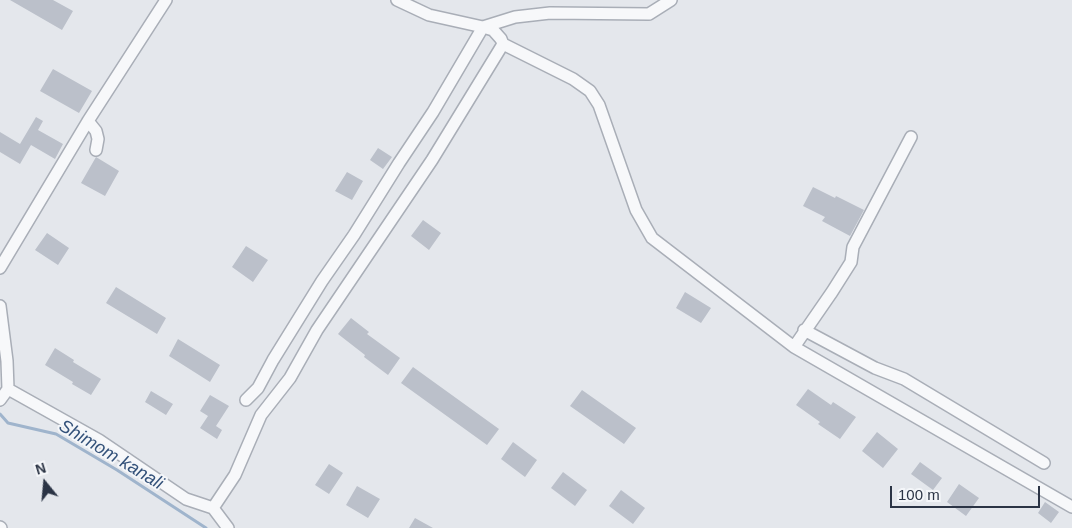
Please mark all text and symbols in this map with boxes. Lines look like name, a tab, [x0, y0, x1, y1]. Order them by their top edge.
water label: Shimom kanali	[55, 415, 167, 495]
north arrow	[20, 458, 70, 508]
text: N	[33, 460, 48, 478]
scale bar	[892, 476, 1042, 508]
text: 100 m	[898, 486, 940, 503]

